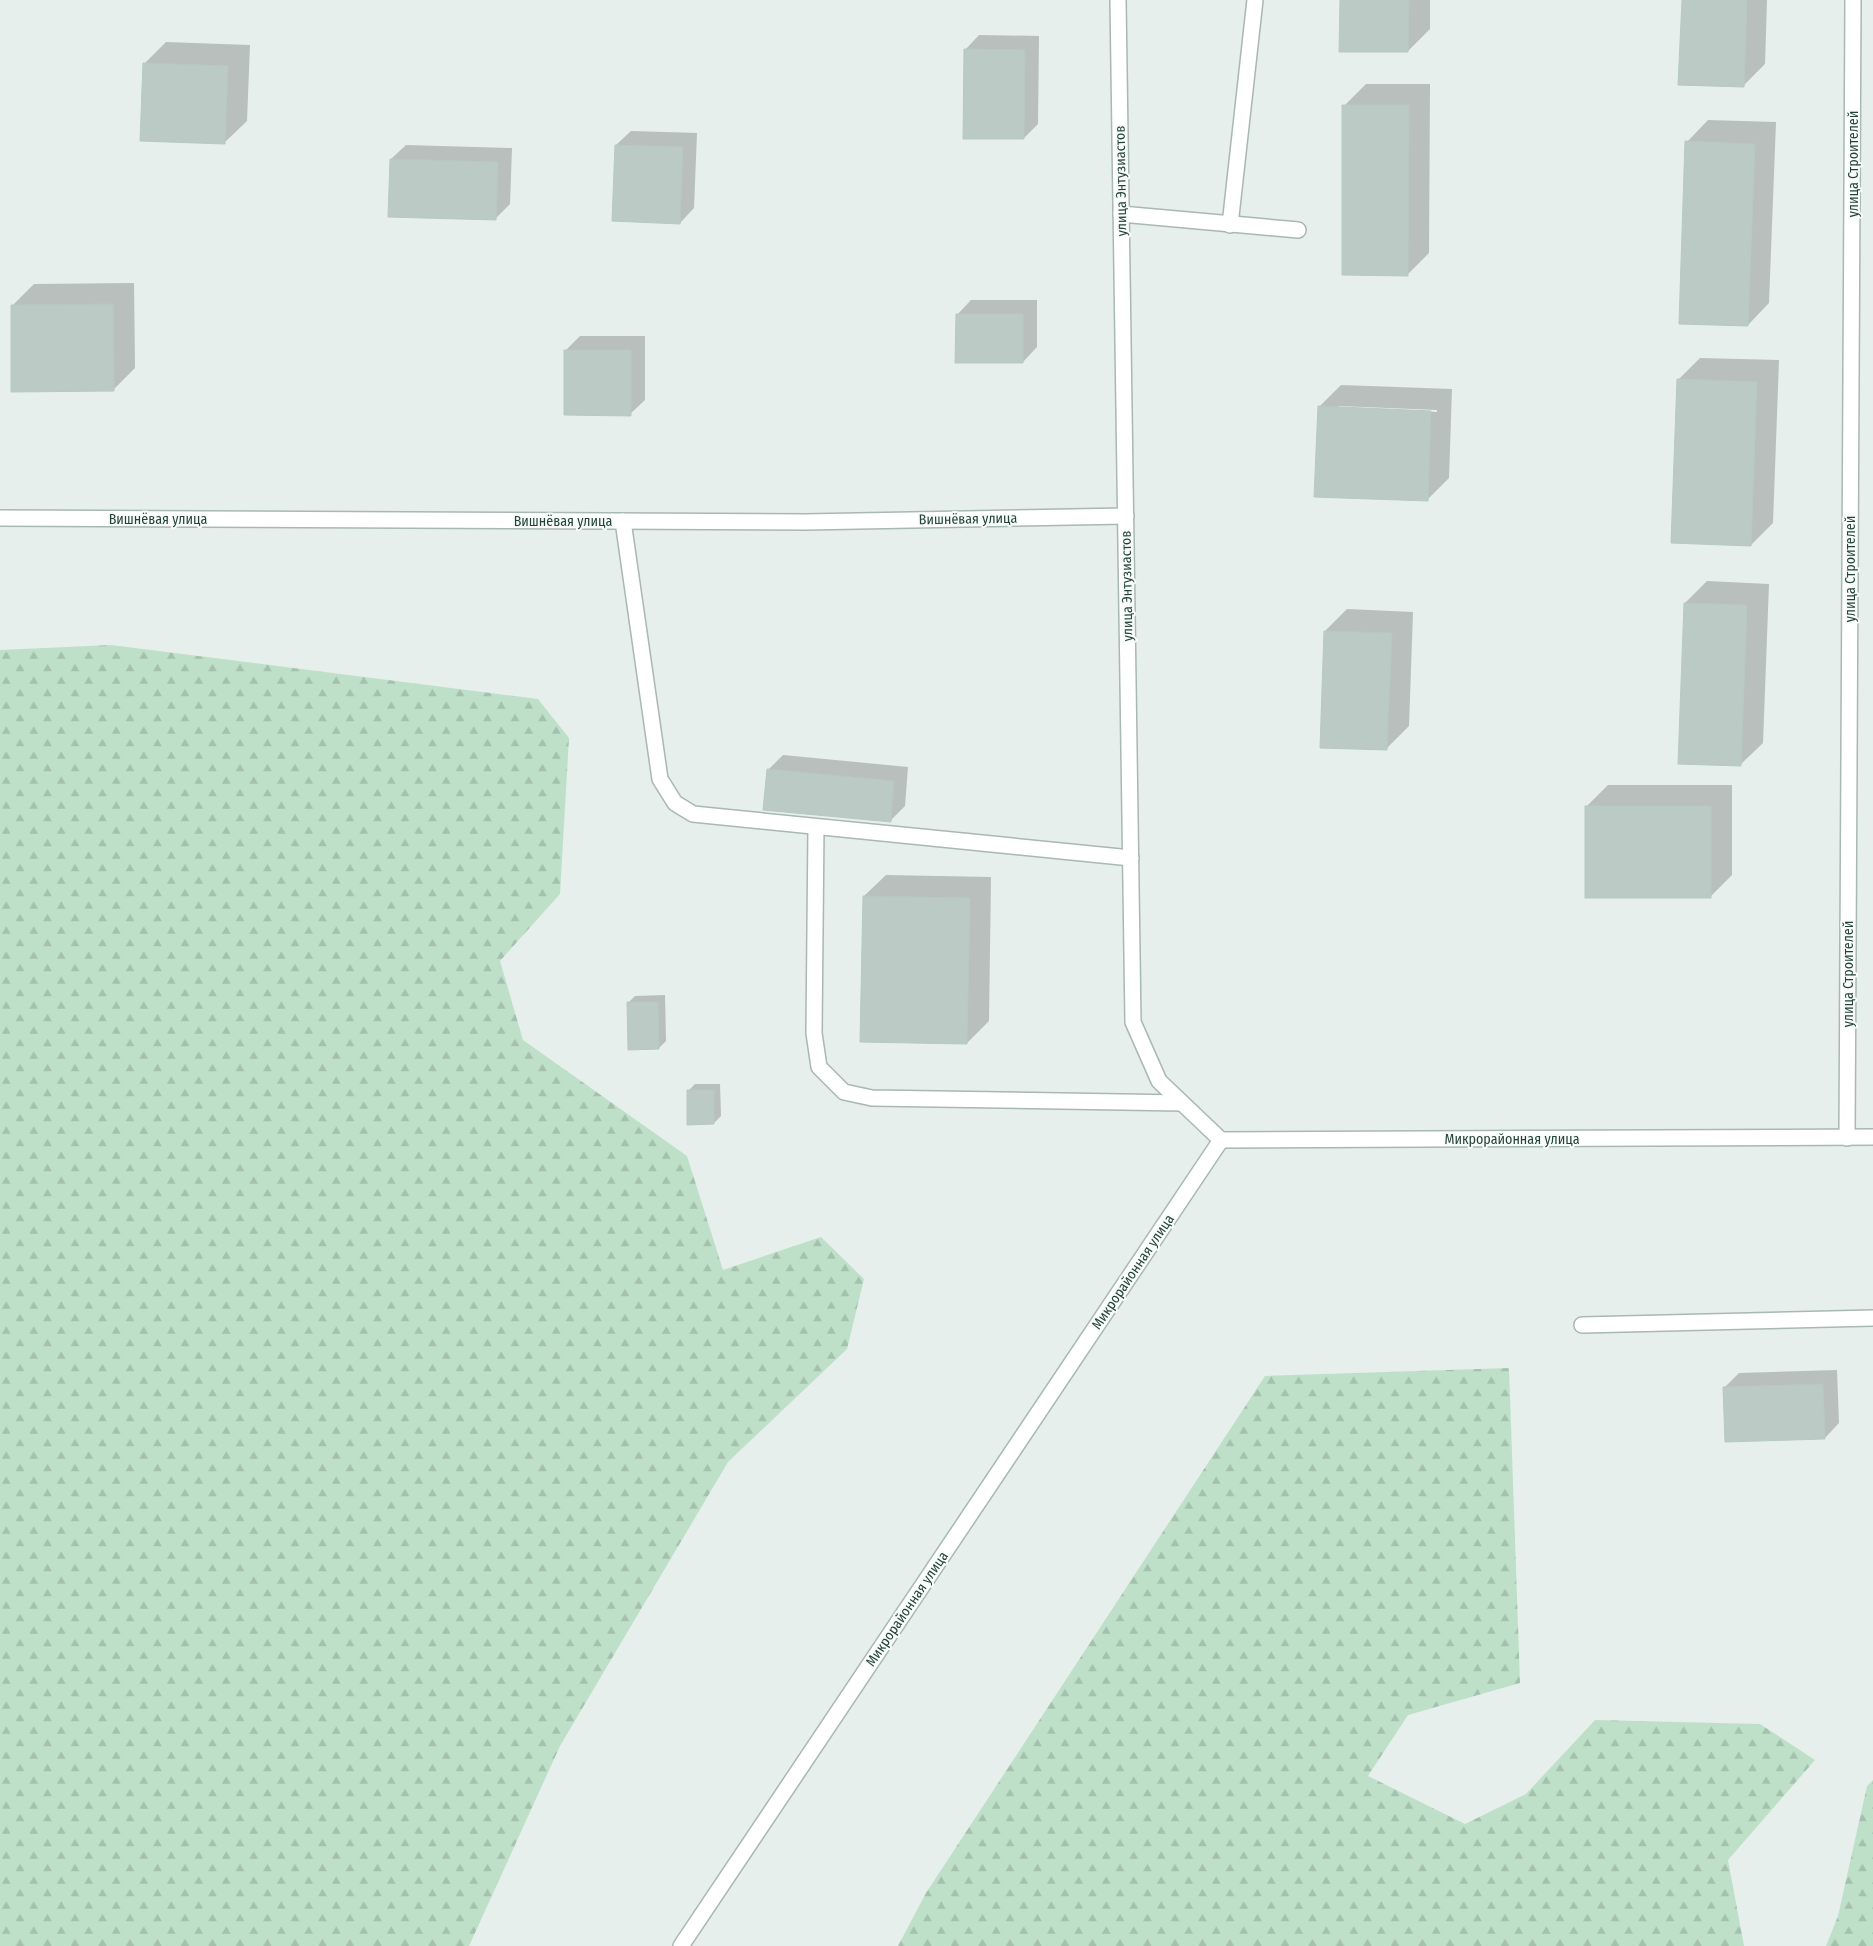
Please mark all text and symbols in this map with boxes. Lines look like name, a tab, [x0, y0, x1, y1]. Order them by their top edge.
street label: улица Строителей	[1845, 111, 1862, 217]
street label: улица Энтузиастов	[1112, 125, 1130, 237]
street label: Вишнёвая улица	[919, 510, 1018, 528]
street label: Вишнёвая улица	[109, 511, 207, 528]
street label: Вишнёвая улица	[514, 513, 612, 530]
street label: улица Строителей	[1842, 516, 1859, 622]
street label: улица Энтузиастов	[1118, 530, 1136, 642]
street label: улица Строителей	[1840, 921, 1857, 1027]
street label: Микрорайонная улица	[1444, 1131, 1580, 1148]
street label: Микрорайонная улица	[1088, 1211, 1178, 1333]
street label: Микрорайонная улица	[862, 1548, 952, 1670]

